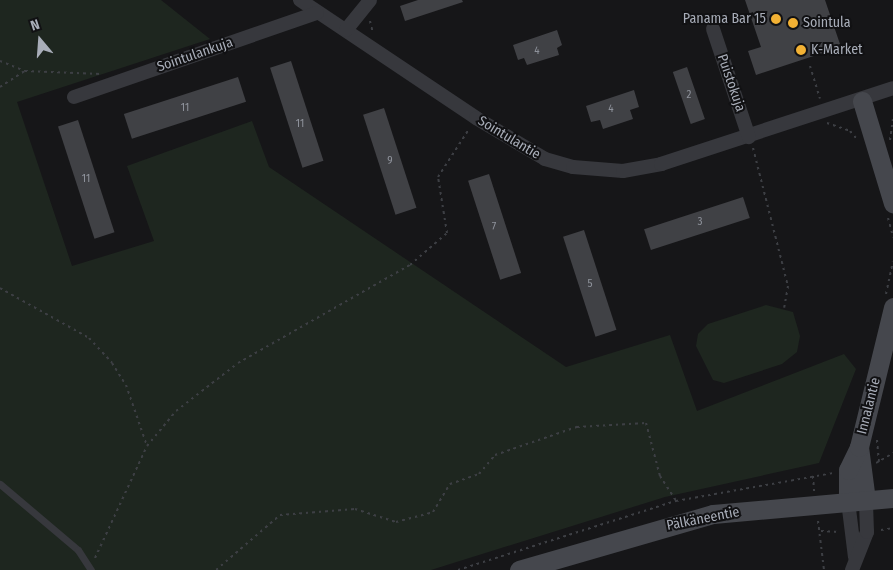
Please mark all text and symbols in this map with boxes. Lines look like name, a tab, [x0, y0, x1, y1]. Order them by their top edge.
place label: Panama Bar 15	[683, 11, 766, 27]
marker: Panama Bar 15	[770, 13, 782, 25]
north arrow	[15, 15, 65, 65]
place label: Sointula	[803, 15, 851, 31]
text: N	[29, 16, 42, 35]
marker: Sointula	[787, 17, 799, 29]
street label: Sointulankuja	[155, 34, 235, 76]
place label: K-Market	[811, 42, 863, 58]
house number: 4	[534, 44, 540, 58]
marker: K-Market	[795, 44, 807, 56]
street label: Puistokuja	[713, 52, 749, 114]
house number: 2	[687, 88, 691, 102]
house number: 11	[181, 101, 189, 115]
house number: 4	[608, 102, 614, 116]
street label: Sointulantie	[475, 113, 543, 163]
house number: 11	[296, 117, 304, 131]
house number: 9	[387, 154, 393, 168]
house number: 11	[82, 172, 90, 186]
house number: 3	[698, 215, 702, 229]
house number: 7	[492, 220, 496, 234]
house number: 5	[587, 277, 593, 291]
street label: Innalantie	[854, 376, 884, 436]
street label: Pälkäneentie	[665, 504, 741, 534]

